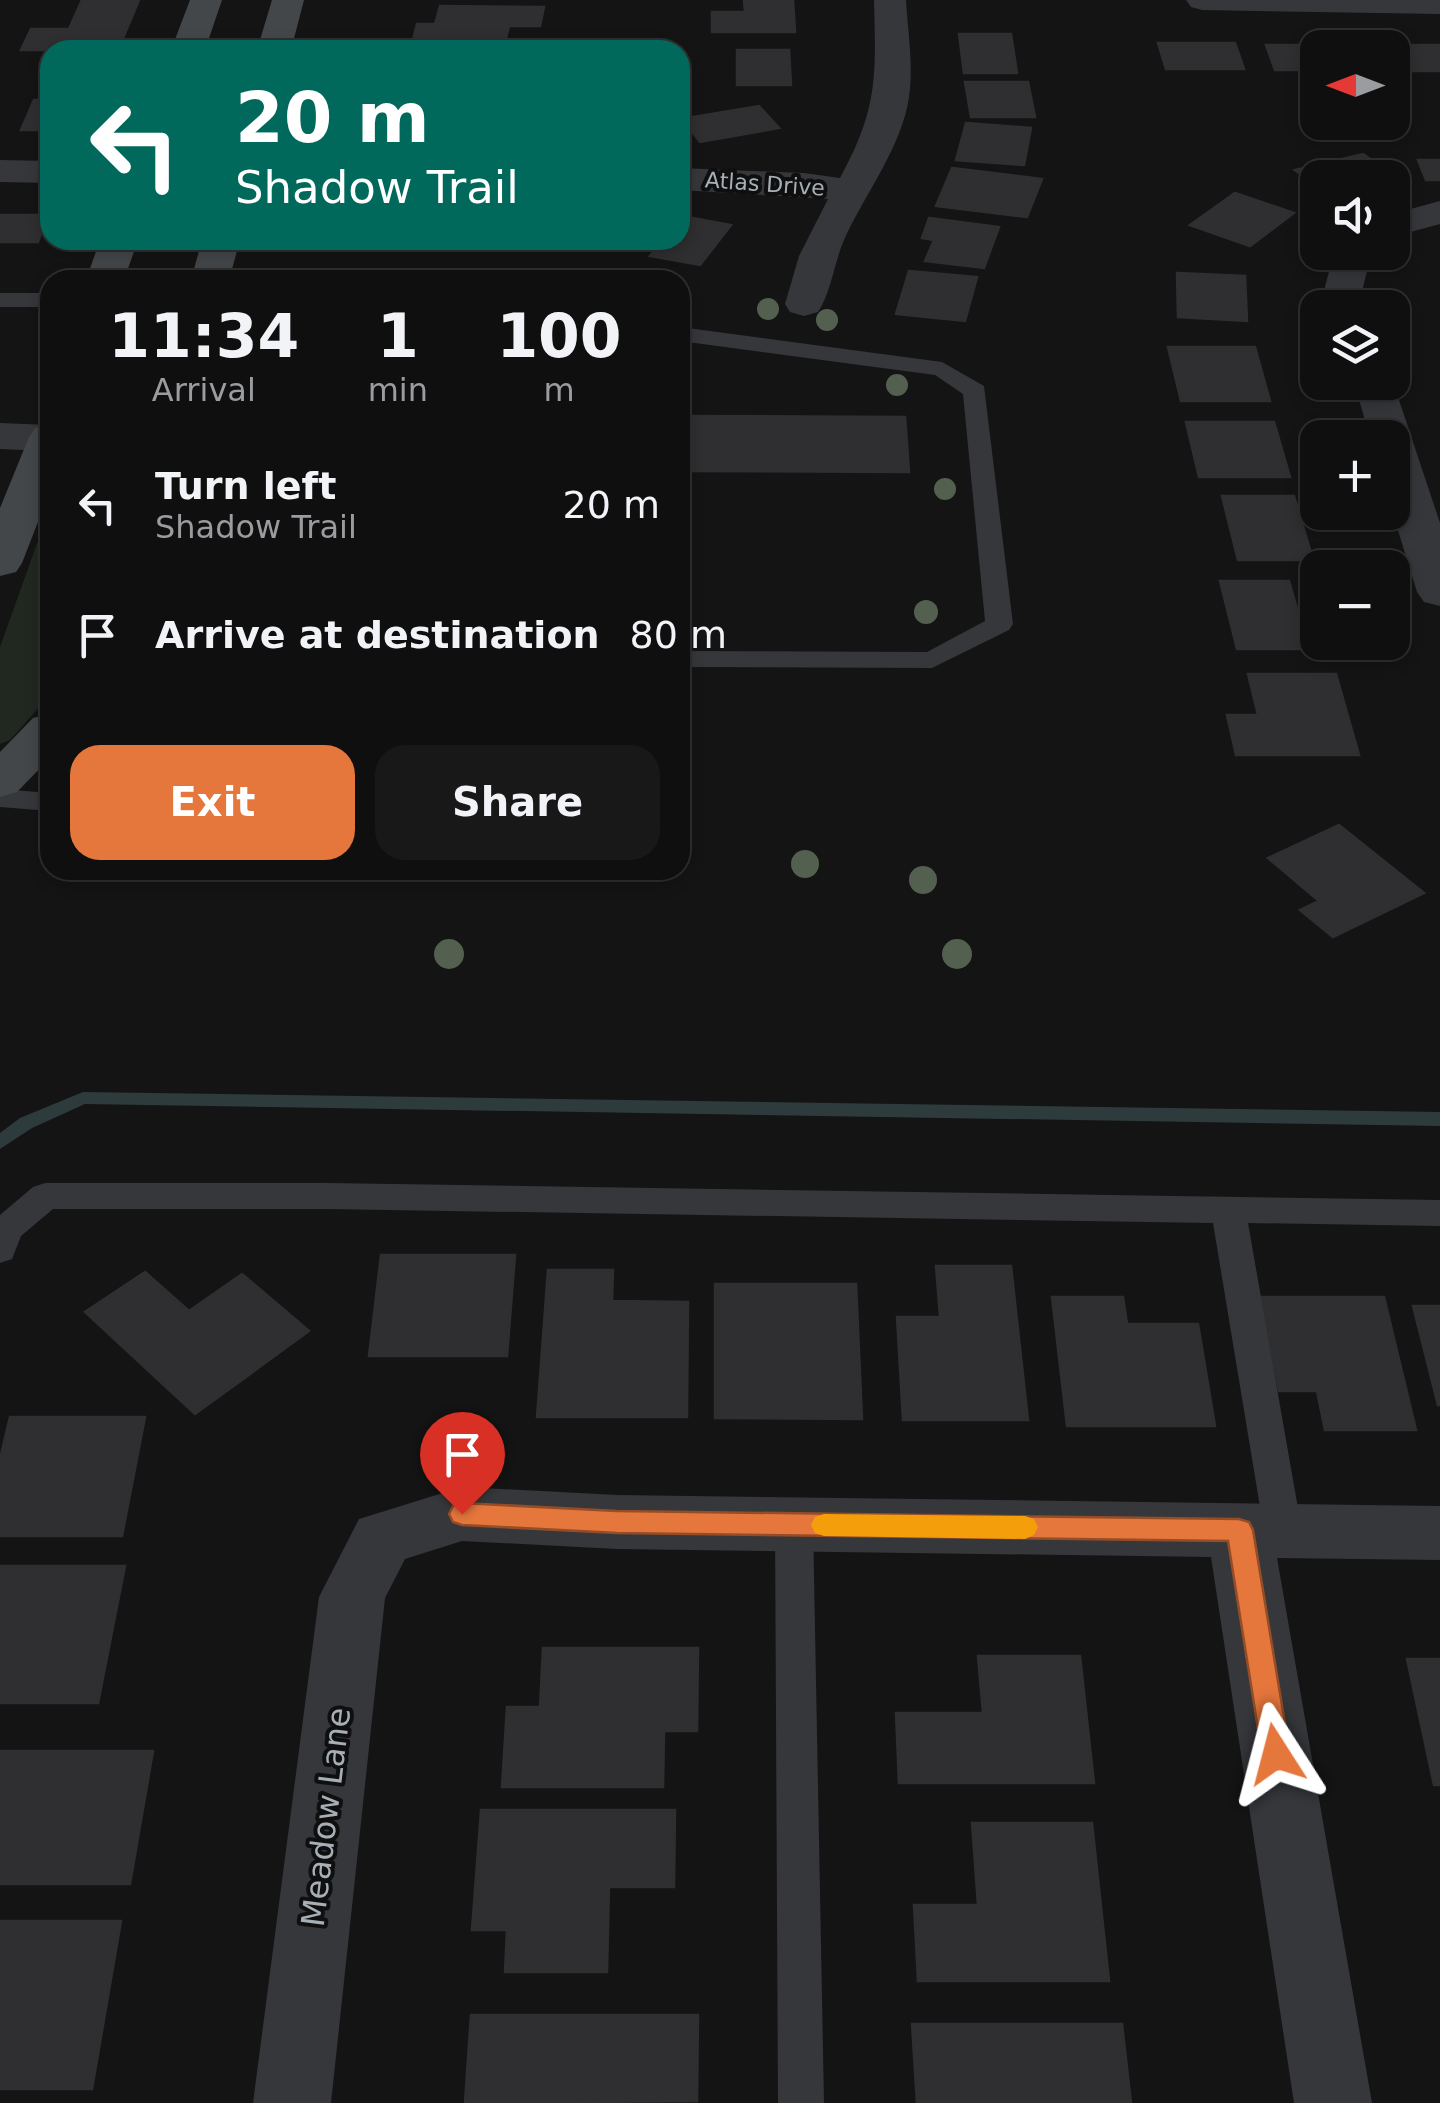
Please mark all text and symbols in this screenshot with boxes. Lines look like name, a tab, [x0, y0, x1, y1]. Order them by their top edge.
north arrow	[1300, 30, 1410, 140]
map controls	[1300, 30, 1410, 660]
text: 20 m	[235, 77, 430, 159]
icon: left	[70, 80, 200, 210]
button: sound	[1300, 160, 1410, 270]
text: Shadow Trail	[235, 161, 519, 214]
street label: Atlas Drive	[704, 167, 826, 201]
button: layers	[1300, 290, 1410, 400]
text: 11:34	[108, 301, 299, 371]
text: 1	[377, 301, 419, 371]
text: 100	[496, 301, 622, 371]
text: Arrival	[152, 371, 256, 409]
text: min	[368, 371, 428, 409]
text: m	[543, 371, 575, 409]
button: +	[1300, 420, 1410, 530]
text: Turn left	[155, 464, 336, 508]
icon: left	[70, 478, 125, 533]
text: 20 m	[563, 483, 660, 527]
text: Shadow Trail	[155, 508, 357, 546]
button: −	[1300, 550, 1410, 660]
icon: arrive	[70, 608, 125, 663]
text: Arrive at destination	[155, 613, 600, 657]
text: 80 m	[630, 613, 727, 657]
button: Exit	[70, 745, 355, 860]
button: Share	[375, 745, 660, 860]
pin	[420, 1412, 505, 1515]
icon: arrive	[435, 1427, 490, 1482]
position arrow	[1224, 1702, 1328, 1806]
street label: Meadow Lane	[294, 1705, 358, 1929]

